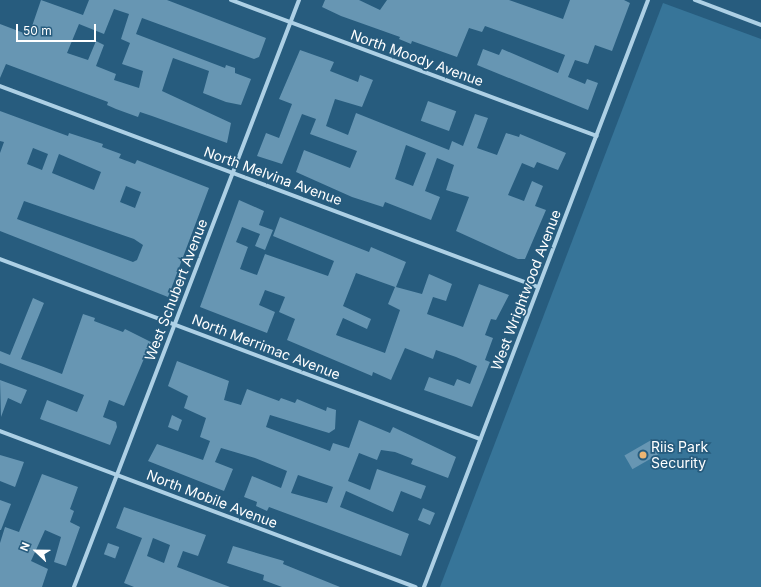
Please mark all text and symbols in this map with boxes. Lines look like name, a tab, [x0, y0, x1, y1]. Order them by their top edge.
scale bar	[18, 16, 98, 42]
text: 50 m	[23, 23, 52, 38]
street label: North Moody Avenue	[348, 26, 486, 90]
street label: North Melvina Avenue	[202, 143, 344, 209]
street label: West Wrightwood Avenue	[488, 207, 564, 373]
street label: West Schubert Avenue	[141, 217, 211, 363]
street label: North Merrimac Avenue	[189, 311, 343, 383]
place label: Riis Park Security	[651, 439, 708, 472]
marker: Riis Park Security	[638, 450, 648, 460]
street label: North Mobile Avenue	[144, 466, 280, 532]
north arrow	[16, 531, 56, 571]
text: N	[17, 540, 33, 553]

